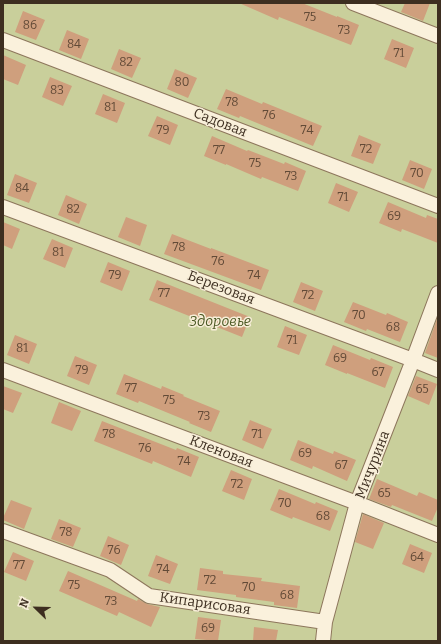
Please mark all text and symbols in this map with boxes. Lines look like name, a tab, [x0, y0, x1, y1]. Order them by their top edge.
house number: 75	[304, 11, 316, 25]
house number: 86	[23, 19, 37, 33]
house number: 73	[338, 24, 350, 38]
house number: 84	[67, 38, 81, 52]
house number: 71	[394, 47, 404, 61]
house number: 82	[119, 56, 133, 70]
house number: 80	[175, 76, 189, 90]
house number: 83	[50, 84, 64, 98]
house number: 78	[225, 96, 239, 110]
house number: 81	[104, 101, 116, 115]
street label: Садовая	[191, 105, 249, 141]
house number: 76	[263, 109, 275, 123]
house number: 79	[157, 124, 169, 138]
house number: 74	[301, 124, 313, 138]
house number: 72	[360, 143, 372, 157]
house number: 77	[213, 144, 225, 158]
house number: 75	[249, 157, 261, 171]
house number: 70	[410, 167, 424, 181]
house number: 73	[285, 170, 297, 184]
house number: 84	[15, 182, 29, 196]
house number: 71	[338, 191, 348, 205]
house number: 82	[66, 203, 80, 217]
house number: 69	[387, 210, 401, 224]
house number: 78	[172, 241, 186, 255]
house number: 81	[52, 246, 64, 260]
house number: 76	[212, 255, 224, 269]
street label: Березовая	[185, 268, 257, 308]
house number: 79	[109, 269, 121, 283]
house number: 74	[248, 269, 260, 283]
house number: 77	[158, 287, 170, 301]
house number: 72	[302, 289, 314, 303]
house number: 70	[352, 309, 366, 323]
park label: Здоровье	[189, 314, 251, 330]
house number: 68	[386, 321, 400, 335]
house number: 71	[287, 334, 297, 348]
house number: 81	[16, 342, 28, 356]
house number: 69	[333, 352, 347, 366]
house number: 79	[76, 364, 88, 378]
house number: 67	[372, 366, 384, 380]
house number: 77	[125, 382, 137, 396]
house number: 65	[415, 383, 429, 397]
house number: 75	[163, 394, 175, 408]
house number: 73	[198, 410, 210, 424]
house number: 78	[102, 428, 116, 442]
house number: 71	[252, 428, 262, 442]
street label: Мичурина	[352, 428, 394, 502]
street label: Кленовая	[187, 432, 255, 472]
house number: 76	[139, 442, 151, 456]
house number: 69	[298, 447, 312, 461]
house number: 74	[178, 455, 190, 469]
house number: 67	[335, 459, 347, 473]
house number: 72	[231, 478, 243, 492]
house number: 65	[377, 487, 391, 501]
house number: 70	[278, 497, 292, 511]
house number: 68	[316, 510, 330, 524]
house number: 78	[59, 526, 73, 540]
house number: 76	[108, 544, 120, 558]
house number: 64	[410, 551, 424, 565]
house number: 77	[13, 559, 25, 573]
house number: 74	[157, 563, 169, 577]
house number: 72	[204, 574, 216, 588]
house number: 75	[68, 579, 80, 593]
house number: 70	[242, 581, 256, 595]
north arrow	[16, 588, 56, 628]
street label: Кипарисовая	[158, 589, 252, 619]
house number: 68	[280, 589, 294, 603]
house number: 73	[105, 595, 117, 609]
text: N	[17, 597, 32, 610]
house number: 69	[201, 622, 215, 636]

